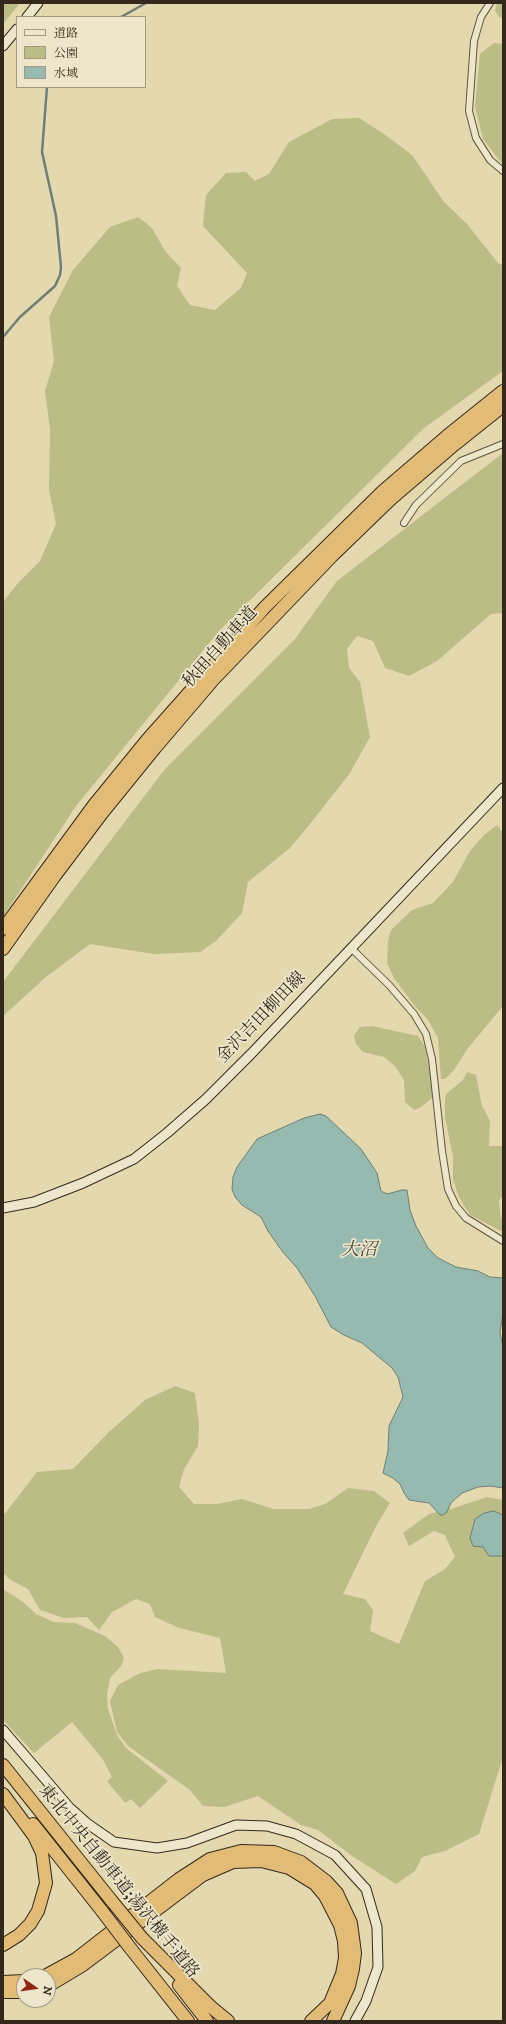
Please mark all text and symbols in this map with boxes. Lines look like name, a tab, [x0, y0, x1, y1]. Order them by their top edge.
legend	[16, 16, 146, 88]
text: 道路	[54, 26, 78, 41]
text: 公園	[54, 46, 78, 61]
text: 水域	[54, 66, 78, 81]
street label: 秋田自動車道	[179, 603, 263, 693]
street label: 金沢吉田柳田線	[213, 968, 311, 1068]
water label: 大沼	[341, 1240, 377, 1262]
street label: 東北中央自動車道;湯沢横手道路	[34, 1781, 202, 1983]
north arrow	[16, 1968, 56, 2008]
text: N	[39, 1984, 55, 1996]

